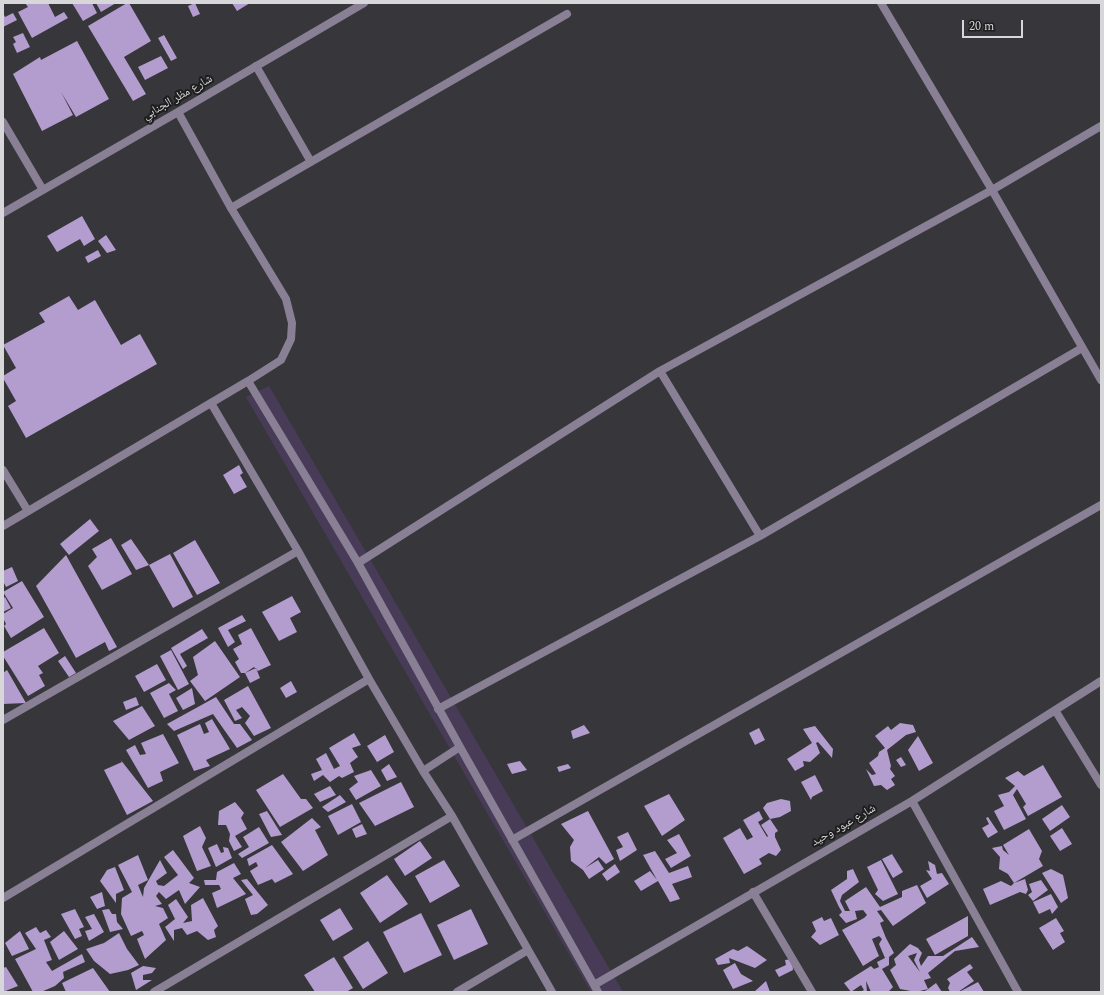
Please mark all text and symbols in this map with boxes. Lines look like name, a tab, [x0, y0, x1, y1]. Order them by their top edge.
scale bar	[964, 12, 1025, 38]
text: 20 m	[969, 17, 994, 36]
street label: شارع مظر الجنابي	[141, 72, 215, 124]
street label: شارع عبود وحيد	[809, 802, 879, 850]

